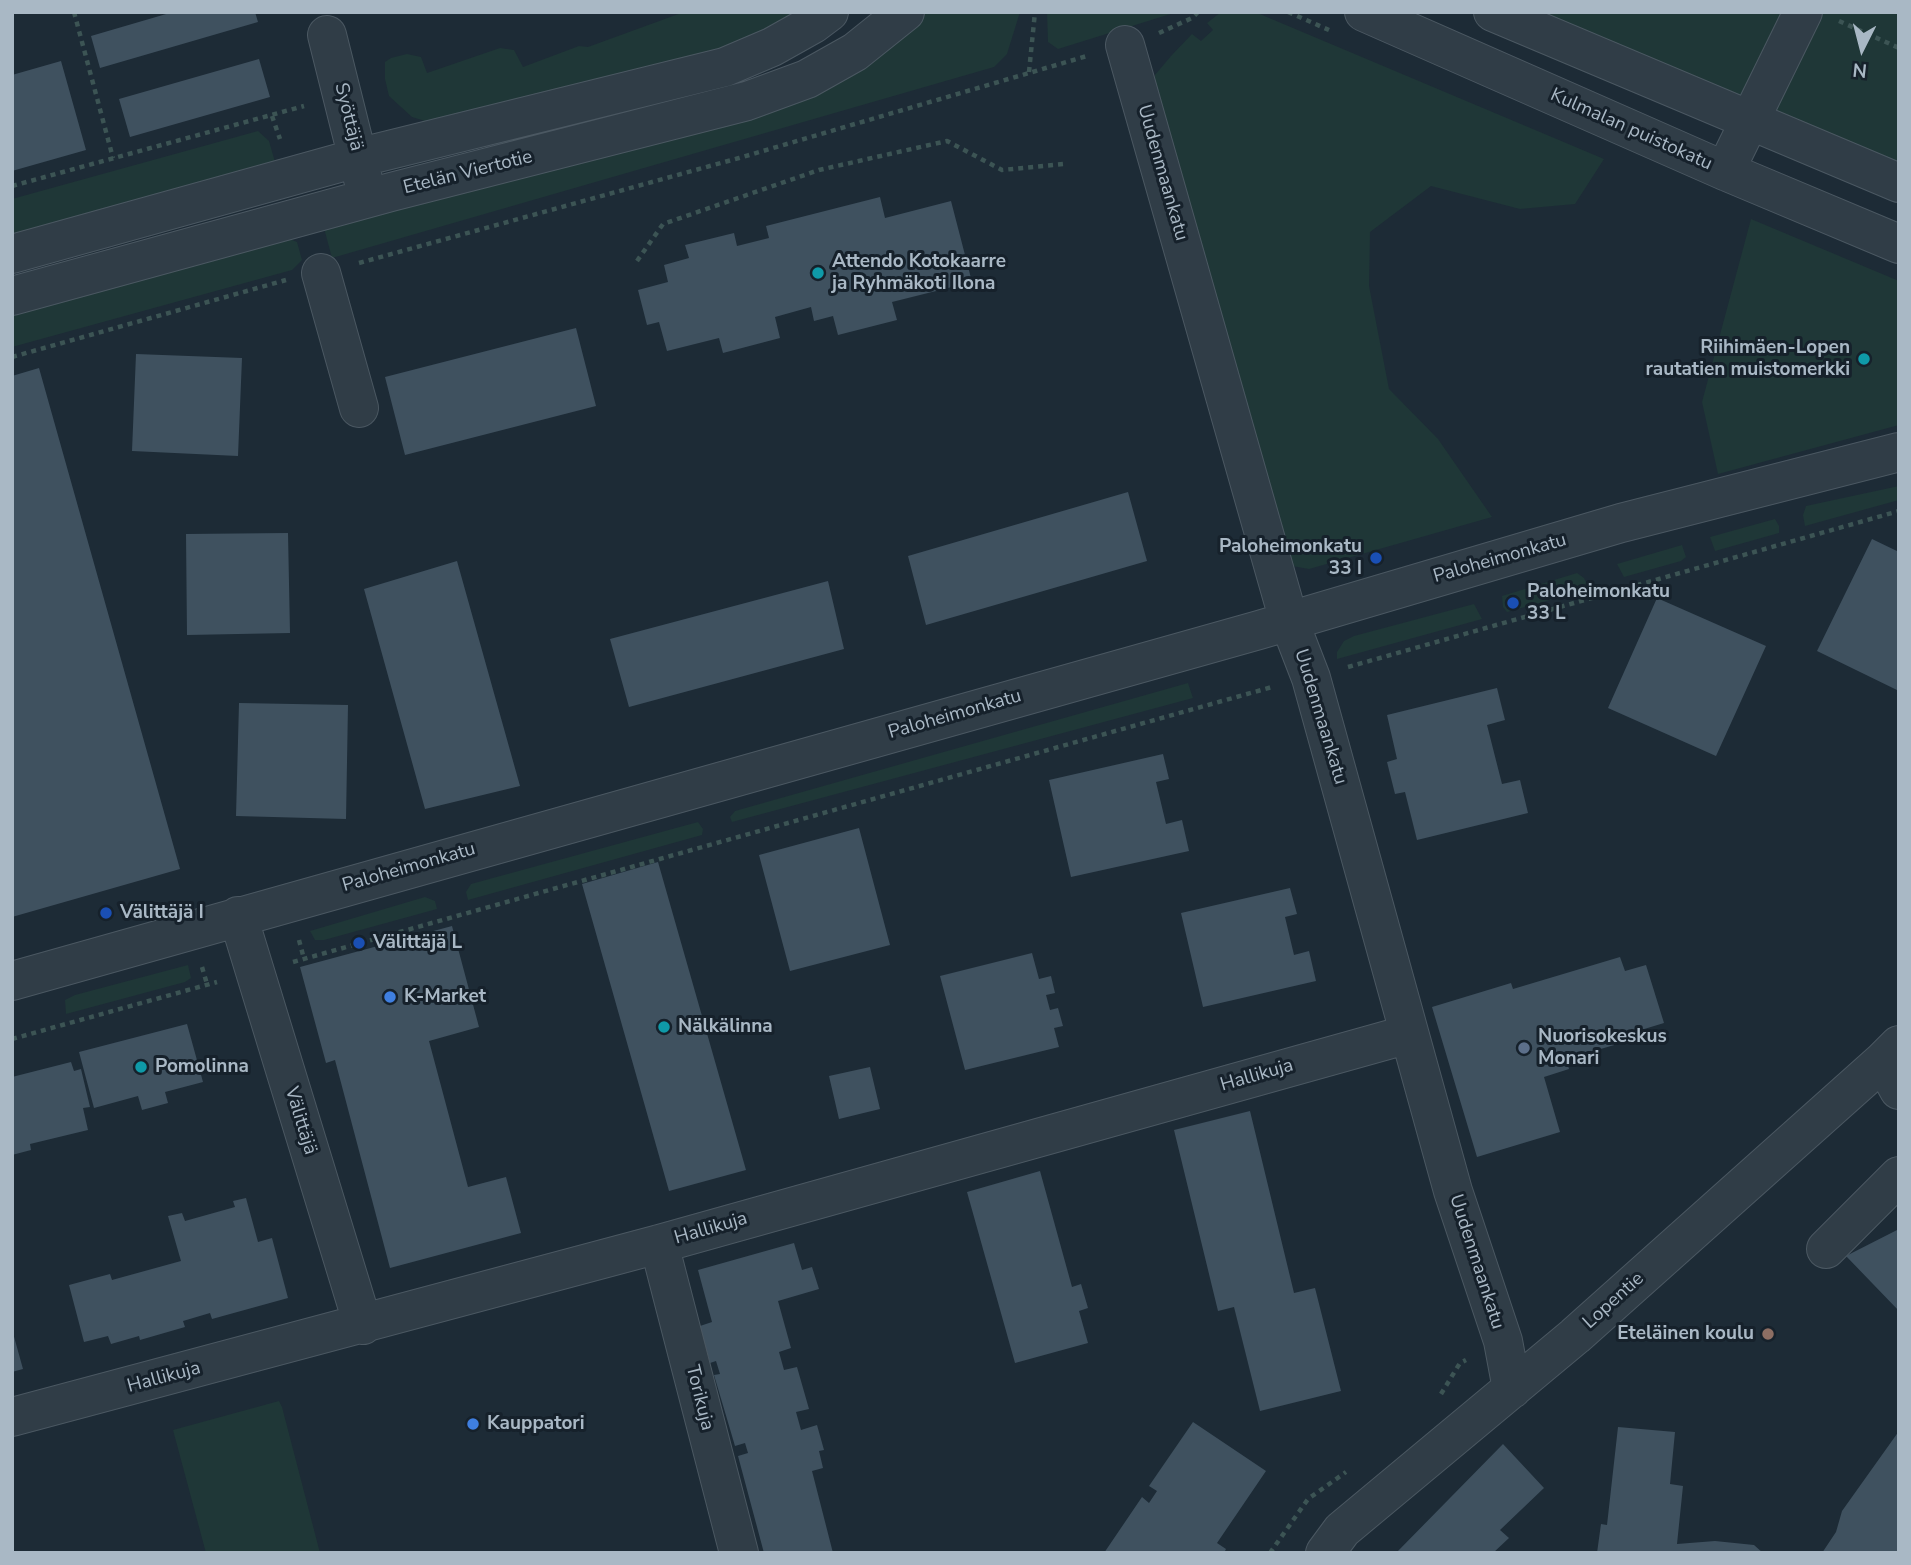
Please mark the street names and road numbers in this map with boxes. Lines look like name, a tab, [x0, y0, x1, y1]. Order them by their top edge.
street label: Syöttäjä	[329, 81, 367, 153]
street label: Kulmalan puistokatu	[1547, 84, 1715, 176]
street label: Uudenmaankatu	[1132, 102, 1192, 244]
street label: Etelän Viertotie	[401, 146, 535, 200]
street label: Paloheimonkatu	[1431, 529, 1569, 589]
street label: Uudenmaankatu	[1289, 647, 1351, 787]
street label: Paloheimonkatu	[886, 685, 1024, 745]
street label: Paloheimonkatu	[340, 838, 478, 898]
street label: Hallikuja	[1218, 1055, 1296, 1097]
street label: Välittäjä	[279, 1084, 321, 1158]
street label: Uudenmaankatu	[1443, 1192, 1509, 1332]
street label: Hallikuja	[672, 1208, 750, 1250]
street label: Lopentie	[1579, 1268, 1649, 1334]
street label: Hallikuja	[125, 1357, 203, 1399]
street label: Torikuja	[680, 1363, 718, 1433]

